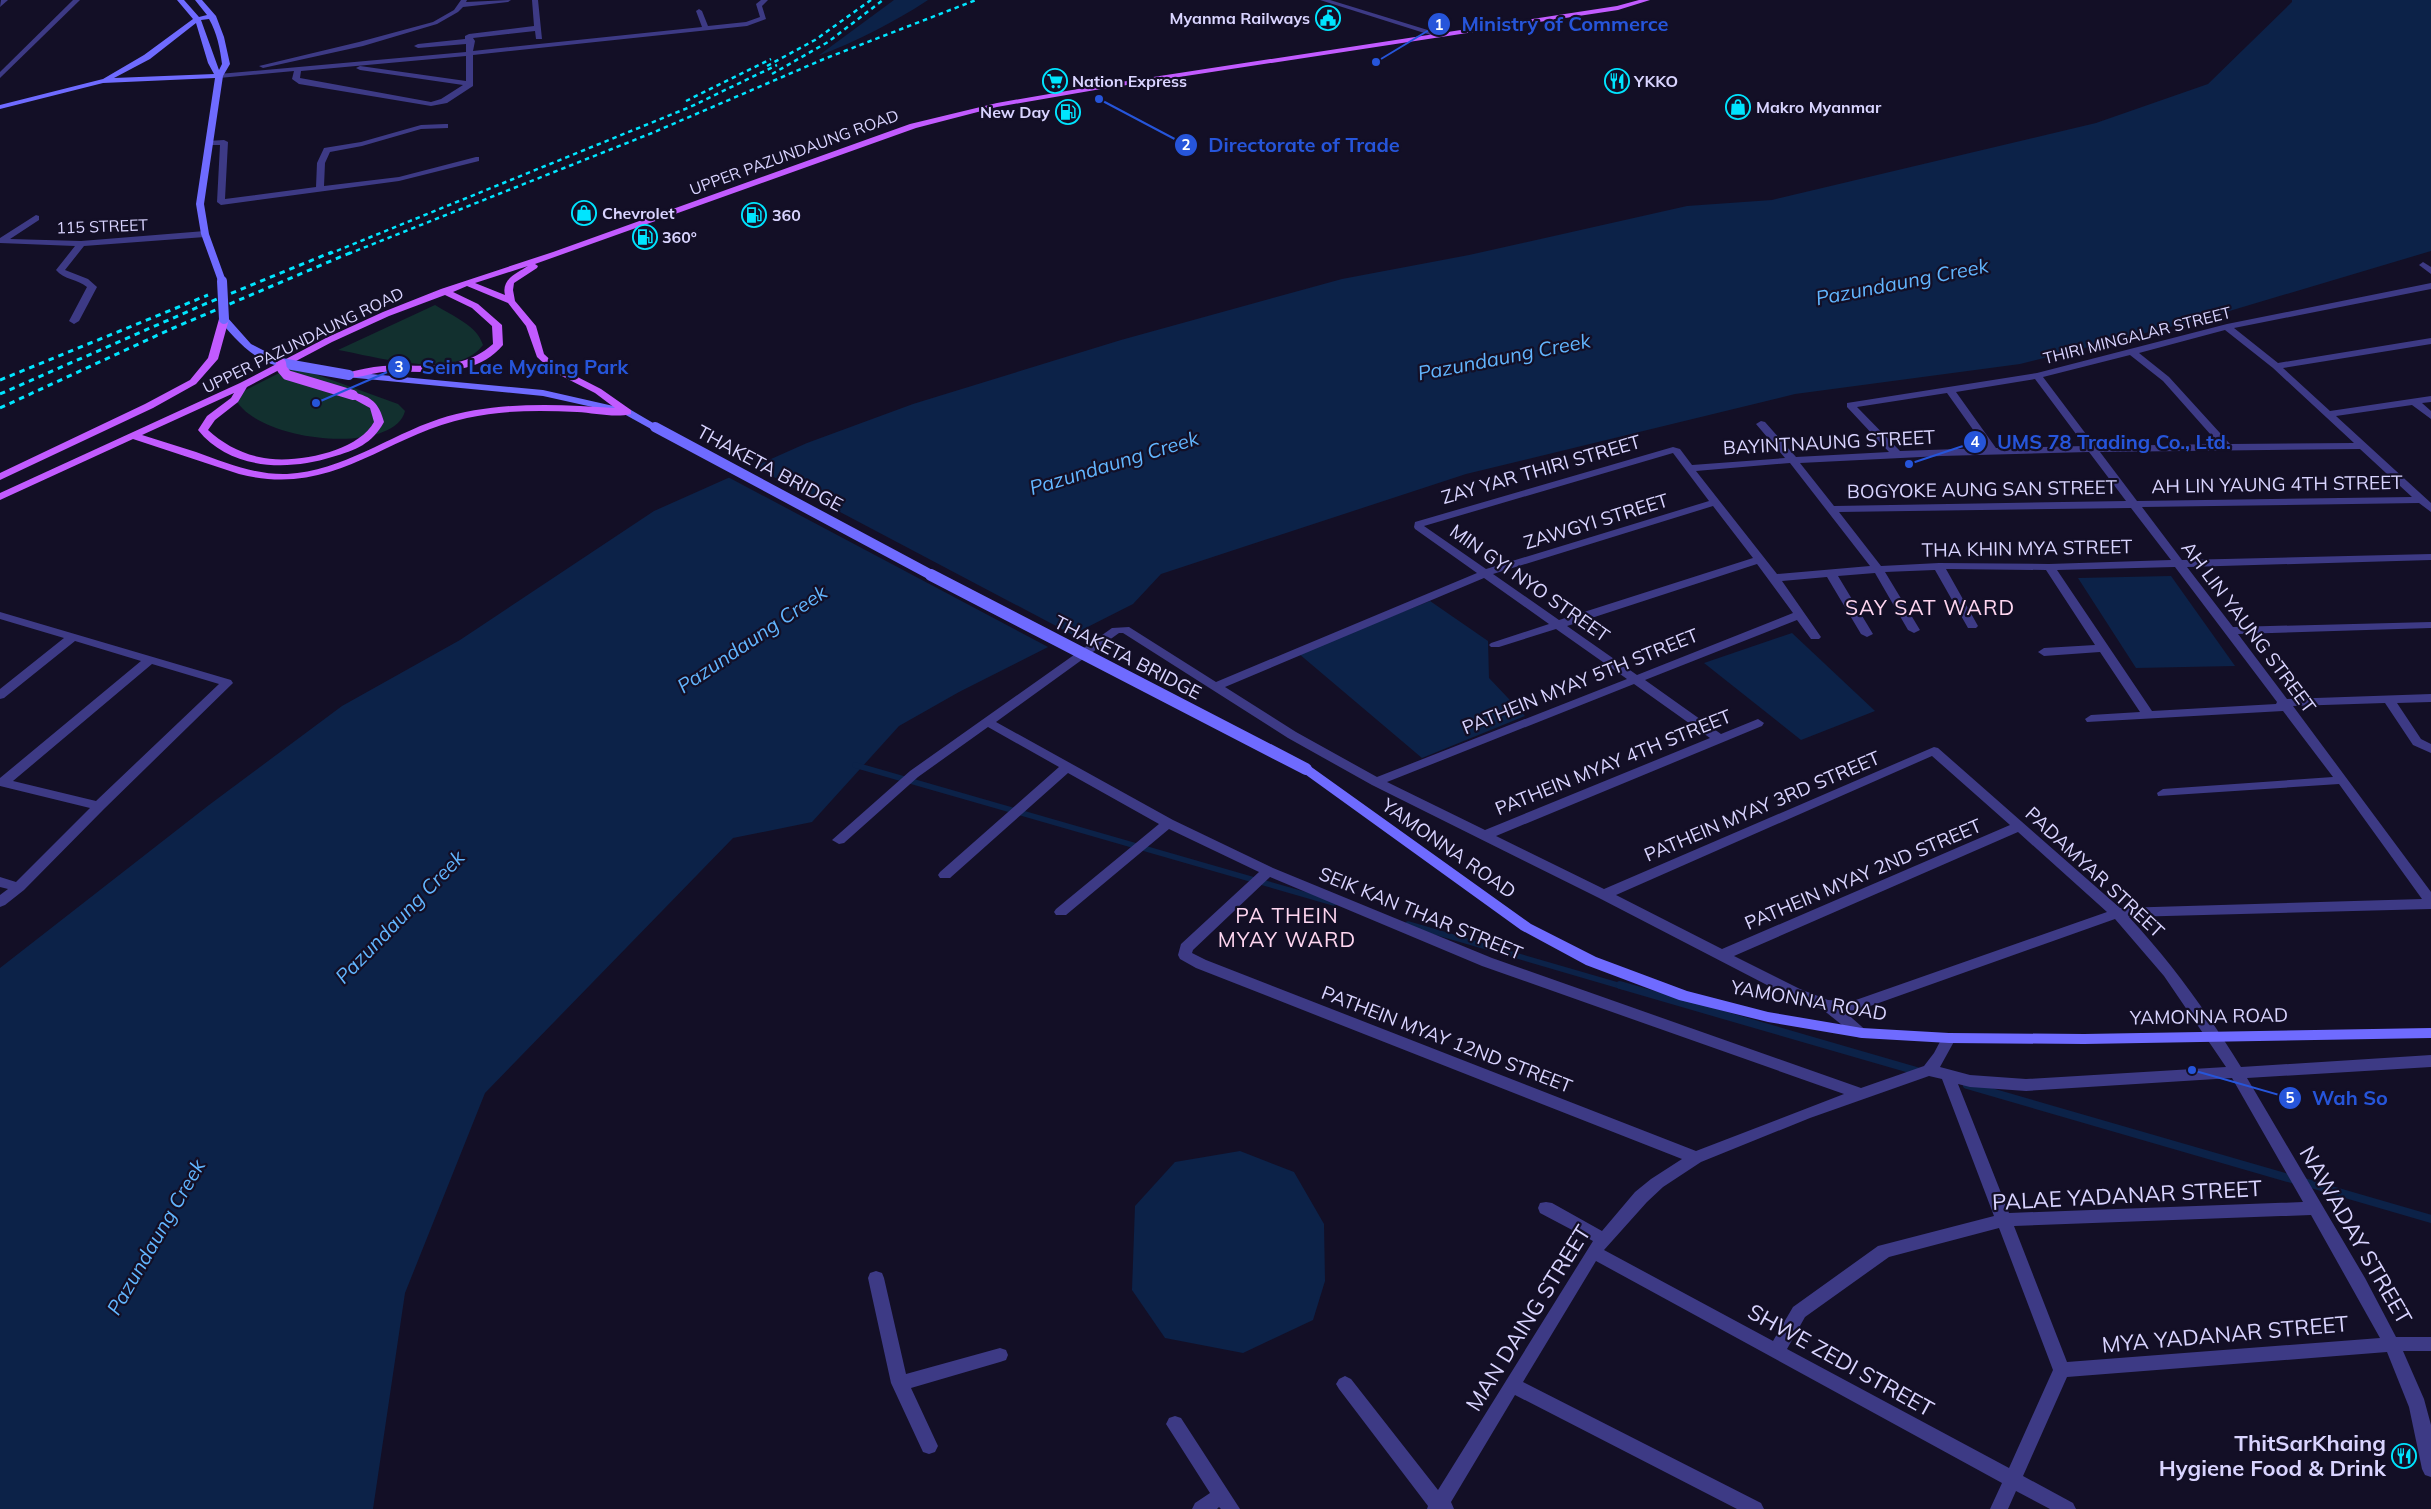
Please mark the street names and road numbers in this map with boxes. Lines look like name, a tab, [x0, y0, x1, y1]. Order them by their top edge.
street label: UPPER PAZUNDAUNG ROAD	[687, 105, 901, 199]
street label: 115 STREET	[56, 214, 149, 238]
street label: UPPER PAZUNDAUNG ROAD	[199, 283, 407, 397]
street label: THIRI MINGALAR STREET	[2041, 302, 2233, 368]
street label: THAKETA BRIDGE	[693, 419, 847, 517]
street label: BAYINTNAUNG STREET	[1722, 424, 1936, 460]
street label: ZAY YAR THIRI STREET	[1438, 429, 1644, 509]
street label: AH LIN YAUNG 4TH STREET	[2151, 470, 2403, 498]
street label: BOGYOKE AUNG SAN STREET	[1847, 475, 2118, 503]
street label: ZAWGYI STREET	[1521, 487, 1672, 554]
street label: MIN GYI NYO STREET	[1445, 519, 1615, 648]
street label: THA KHIN MYA STREET	[1921, 534, 2133, 562]
street label: AH LIN YAUNG STREET	[2177, 536, 2322, 718]
street label: THAKETA BRIDGE	[1050, 609, 1206, 705]
street label: PATHEIN MYAY 5TH STREET	[1458, 622, 1702, 739]
street label: PATHEIN MYAY 4TH STREET	[1491, 703, 1735, 820]
street label: PATHEIN MYAY 3RD STREET	[1640, 745, 1884, 867]
street label: YAMONNA ROAD	[1377, 792, 1521, 903]
street label: PADAMYAR STREET	[2021, 801, 2170, 943]
street label: PATHEIN MYAY 2ND STREET	[1741, 813, 1986, 935]
street label: SEIK KAN THAR STREET	[1316, 861, 1527, 965]
street label: YAMONNA ROAD	[1728, 974, 1889, 1026]
street label: PATHEIN MYAY 12ND STREET	[1318, 980, 1576, 1098]
street label: YAMONNA ROAD	[2129, 1003, 2288, 1029]
street label: NAWADAY STREET	[2293, 1141, 2419, 1329]
street label: PALAE YADANAR STREET	[1991, 1174, 2263, 1216]
street label: MAN DAING STREET	[1459, 1220, 1597, 1416]
street label: SHWE ZEDI STREET	[1743, 1297, 1939, 1423]
street label: MYA YADANAR STREET	[2101, 1309, 2349, 1359]

